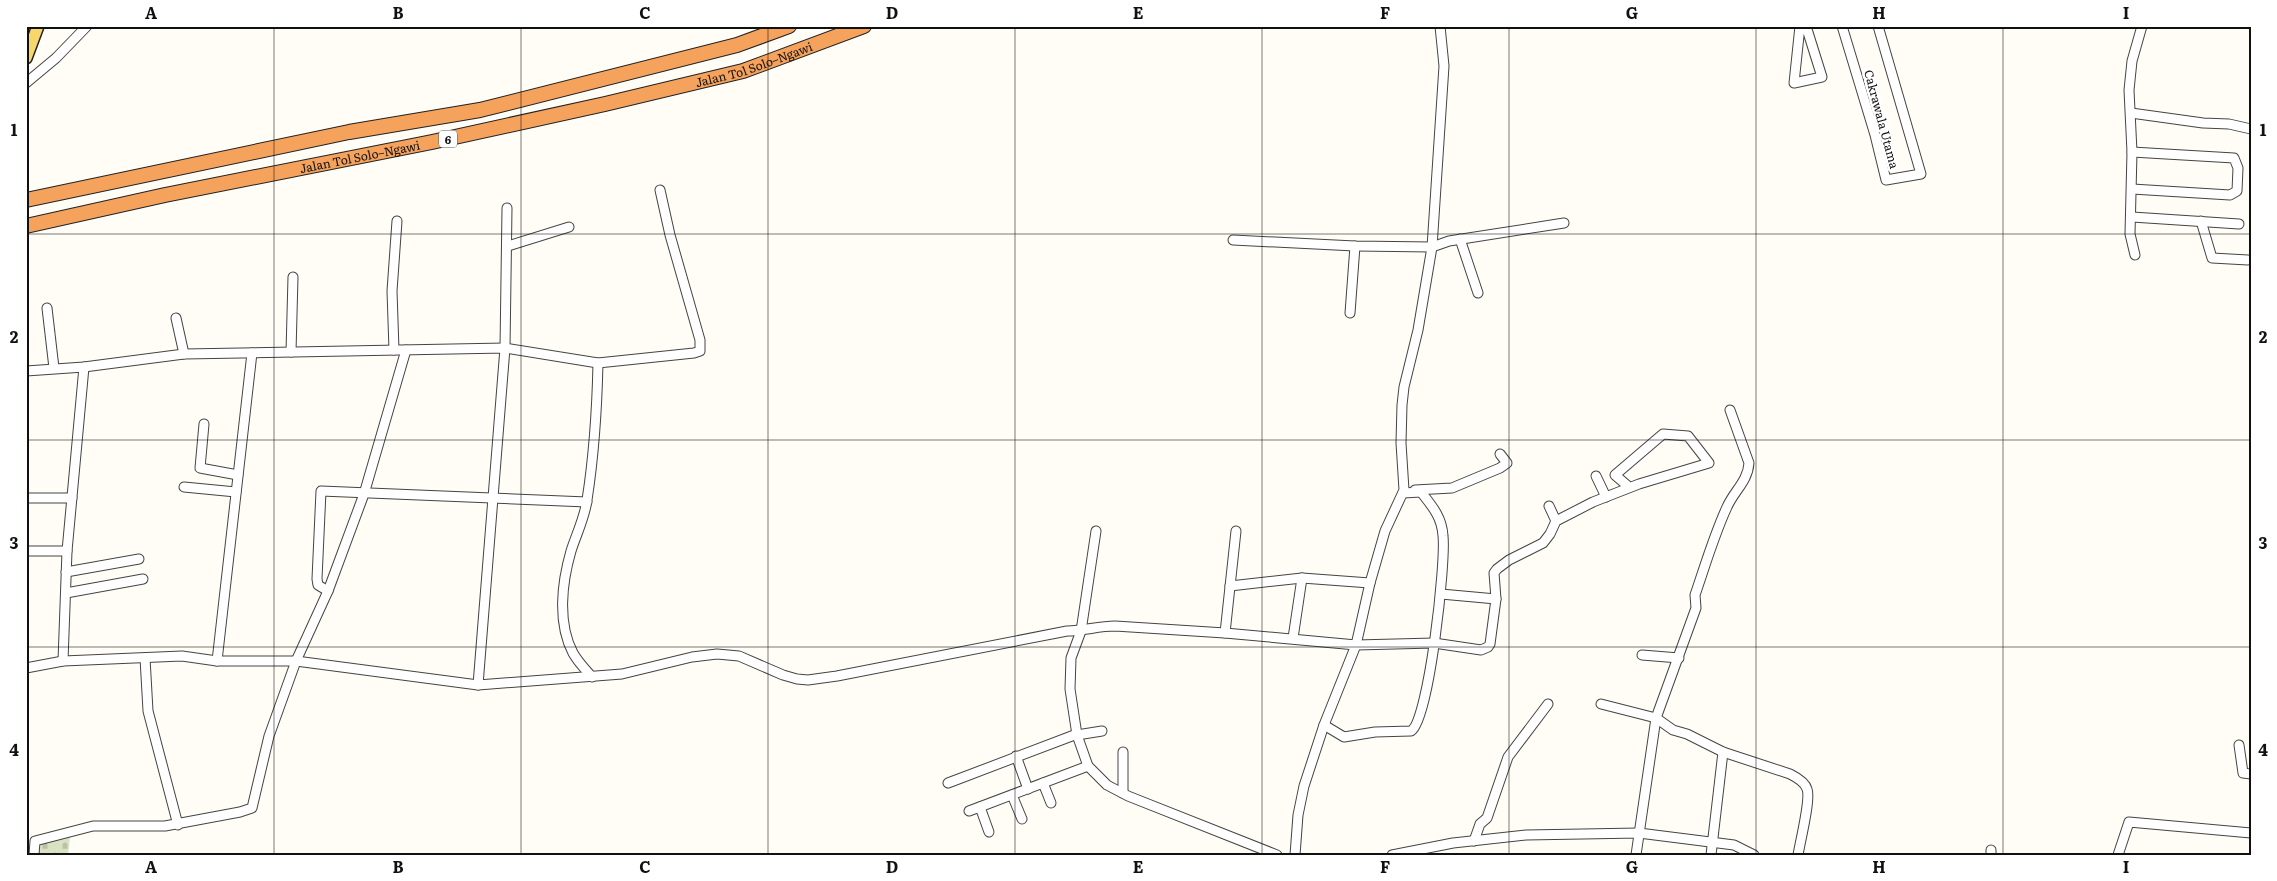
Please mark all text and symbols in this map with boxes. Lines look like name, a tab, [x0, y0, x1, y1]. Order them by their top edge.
text: A	[145, 0, 157, 24]
text: B	[392, 0, 404, 24]
text: C	[639, 0, 651, 24]
text: D	[886, 0, 898, 24]
text: E	[1133, 0, 1144, 24]
text: F	[1380, 0, 1390, 24]
text: G	[1626, 0, 1638, 24]
text: H	[1872, 0, 1886, 24]
text: I	[2123, 0, 2129, 24]
street label: Jalan Tol Solo–Ngawi	[694, 37, 815, 91]
street label: Cakrawala Utama	[1860, 68, 1904, 171]
text: 1	[11, 117, 18, 141]
text: 1	[2260, 117, 2267, 141]
road number: 6	[439, 130, 457, 148]
street label: Jalan Tol Solo–Ngawi	[298, 136, 421, 177]
text: 2	[10, 324, 19, 348]
text: 2	[2259, 324, 2268, 348]
text: 3	[10, 530, 19, 554]
text: 3	[2259, 530, 2268, 554]
text: 4	[9, 737, 19, 761]
text: 4	[2258, 737, 2268, 761]
text: A	[145, 854, 157, 878]
text: B	[392, 854, 404, 878]
text: C	[639, 854, 651, 878]
text: D	[886, 854, 898, 878]
text: E	[1133, 854, 1144, 878]
text: F	[1380, 854, 1390, 878]
text: G	[1626, 854, 1638, 878]
text: H	[1872, 854, 1886, 878]
text: I	[2123, 854, 2129, 878]

